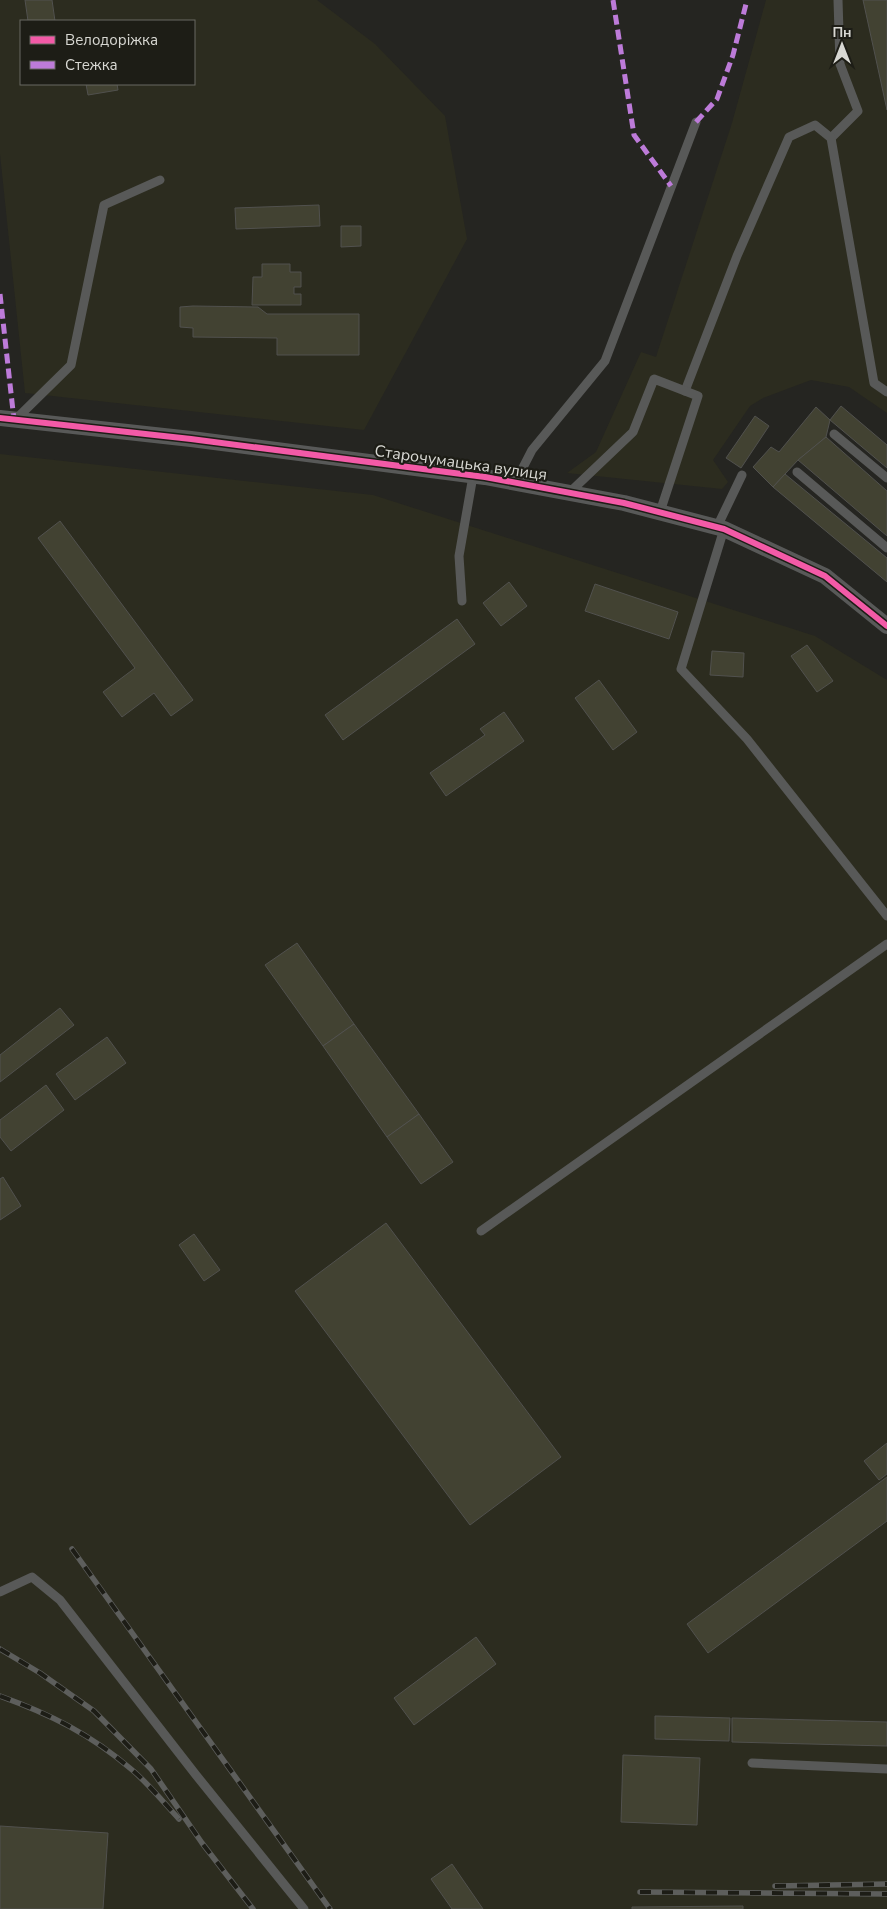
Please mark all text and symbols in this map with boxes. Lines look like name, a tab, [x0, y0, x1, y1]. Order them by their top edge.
legend	[20, 20, 195, 85]
north arrow	[817, 20, 867, 70]
text: Пн	[832, 23, 852, 42]
text: Велодоріжка	[65, 30, 158, 50]
text: Стежка	[65, 55, 118, 75]
street label: Старочумацька вулиця	[373, 440, 549, 486]

